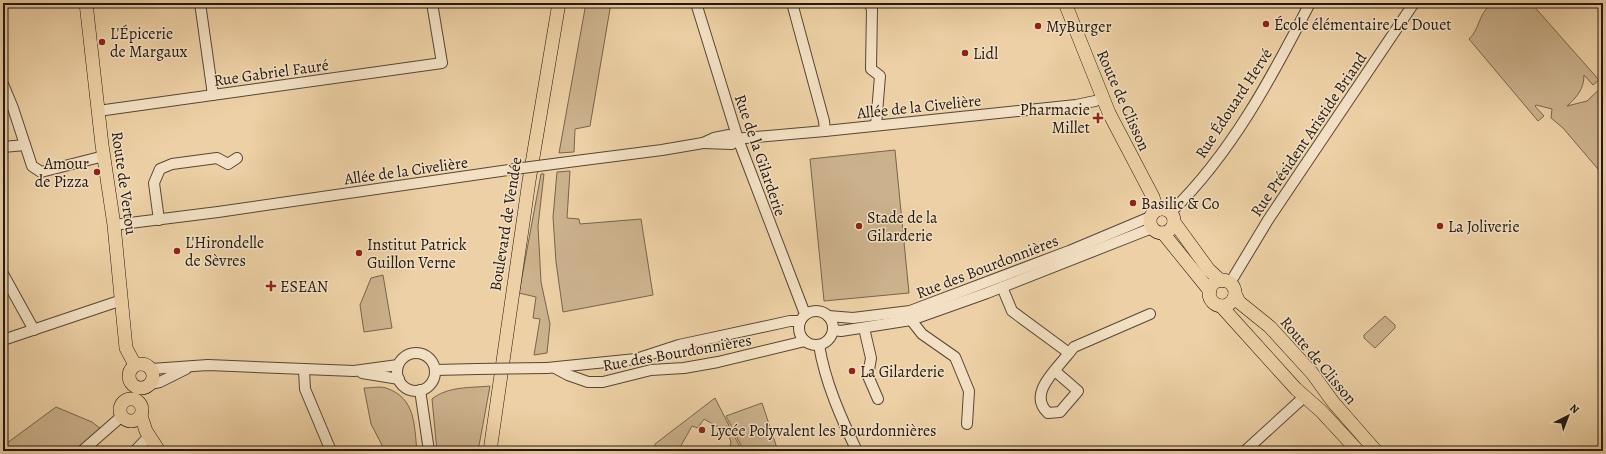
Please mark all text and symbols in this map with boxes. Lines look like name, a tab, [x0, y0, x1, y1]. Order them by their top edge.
place label: École élémentaire Le Douet	[1274, 14, 1452, 36]
place label: MyBurger	[1046, 16, 1112, 38]
marker: École élémentaire Le Douet	[1261, 19, 1271, 29]
marker: MyBurger	[1033, 21, 1043, 31]
place label: L'Épicerie de Margaux	[110, 23, 188, 63]
marker: L'Épicerie de Margaux	[97, 37, 107, 47]
place label: Lidl	[973, 43, 998, 65]
street label: Rue Édouard Hervé	[1190, 44, 1278, 163]
street label: Route de Clisson	[1091, 46, 1155, 155]
marker: Lidl	[960, 48, 970, 58]
street label: Rue Président Aristide Briand	[1246, 48, 1372, 221]
street label: Rue Gabriel Fauré	[212, 54, 330, 92]
street label: Allée de la Civelière	[855, 90, 982, 125]
street label: Rue de la Gilarderie	[729, 91, 791, 219]
place label: Pharmacie Millet	[1020, 99, 1090, 139]
marker: Pharmacie Millet	[1093, 113, 1103, 123]
street label: Route de Vertou	[106, 130, 142, 237]
street label: Allée de la Civelière	[342, 151, 469, 191]
place label: Amour de Pizza	[35, 153, 90, 193]
street label: Boulevard de Vendée	[485, 156, 527, 293]
marker: Amour de Pizza	[92, 167, 102, 177]
place label: Basilic & Co	[1141, 193, 1219, 215]
marker: Basilic & Co	[1128, 198, 1138, 208]
place label: Stade de la Gilarderie	[867, 207, 938, 247]
place label: La Joliverie	[1448, 216, 1520, 238]
marker: Stade de la Gilarderie	[854, 221, 864, 231]
marker: La Joliverie	[1435, 221, 1445, 231]
street label: Rue des Bourdonnières	[913, 230, 1062, 304]
place label: L'Hirondelle de Sèvres	[185, 232, 264, 272]
place label: Institut Patrick Guillon Verne	[367, 234, 467, 274]
marker: L'Hirondelle de Sèvres	[172, 246, 182, 256]
marker: Institut Patrick Guillon Verne	[354, 248, 364, 258]
place label: ESEAN	[280, 276, 328, 298]
marker: ESEAN	[265, 280, 277, 292]
street label: Route de Clisson	[1275, 312, 1362, 409]
street label: Rue des Bourdonnières	[601, 329, 753, 377]
place label: La Gilarderie	[860, 361, 945, 383]
marker: La Gilarderie	[847, 366, 857, 376]
north arrow	[1548, 396, 1588, 436]
text: N	[1566, 401, 1582, 417]
place label: Lycée Polyvalent les Bourdonnières	[710, 420, 937, 442]
marker: Lycée Polyvalent les Bourdonnières	[697, 425, 707, 435]

